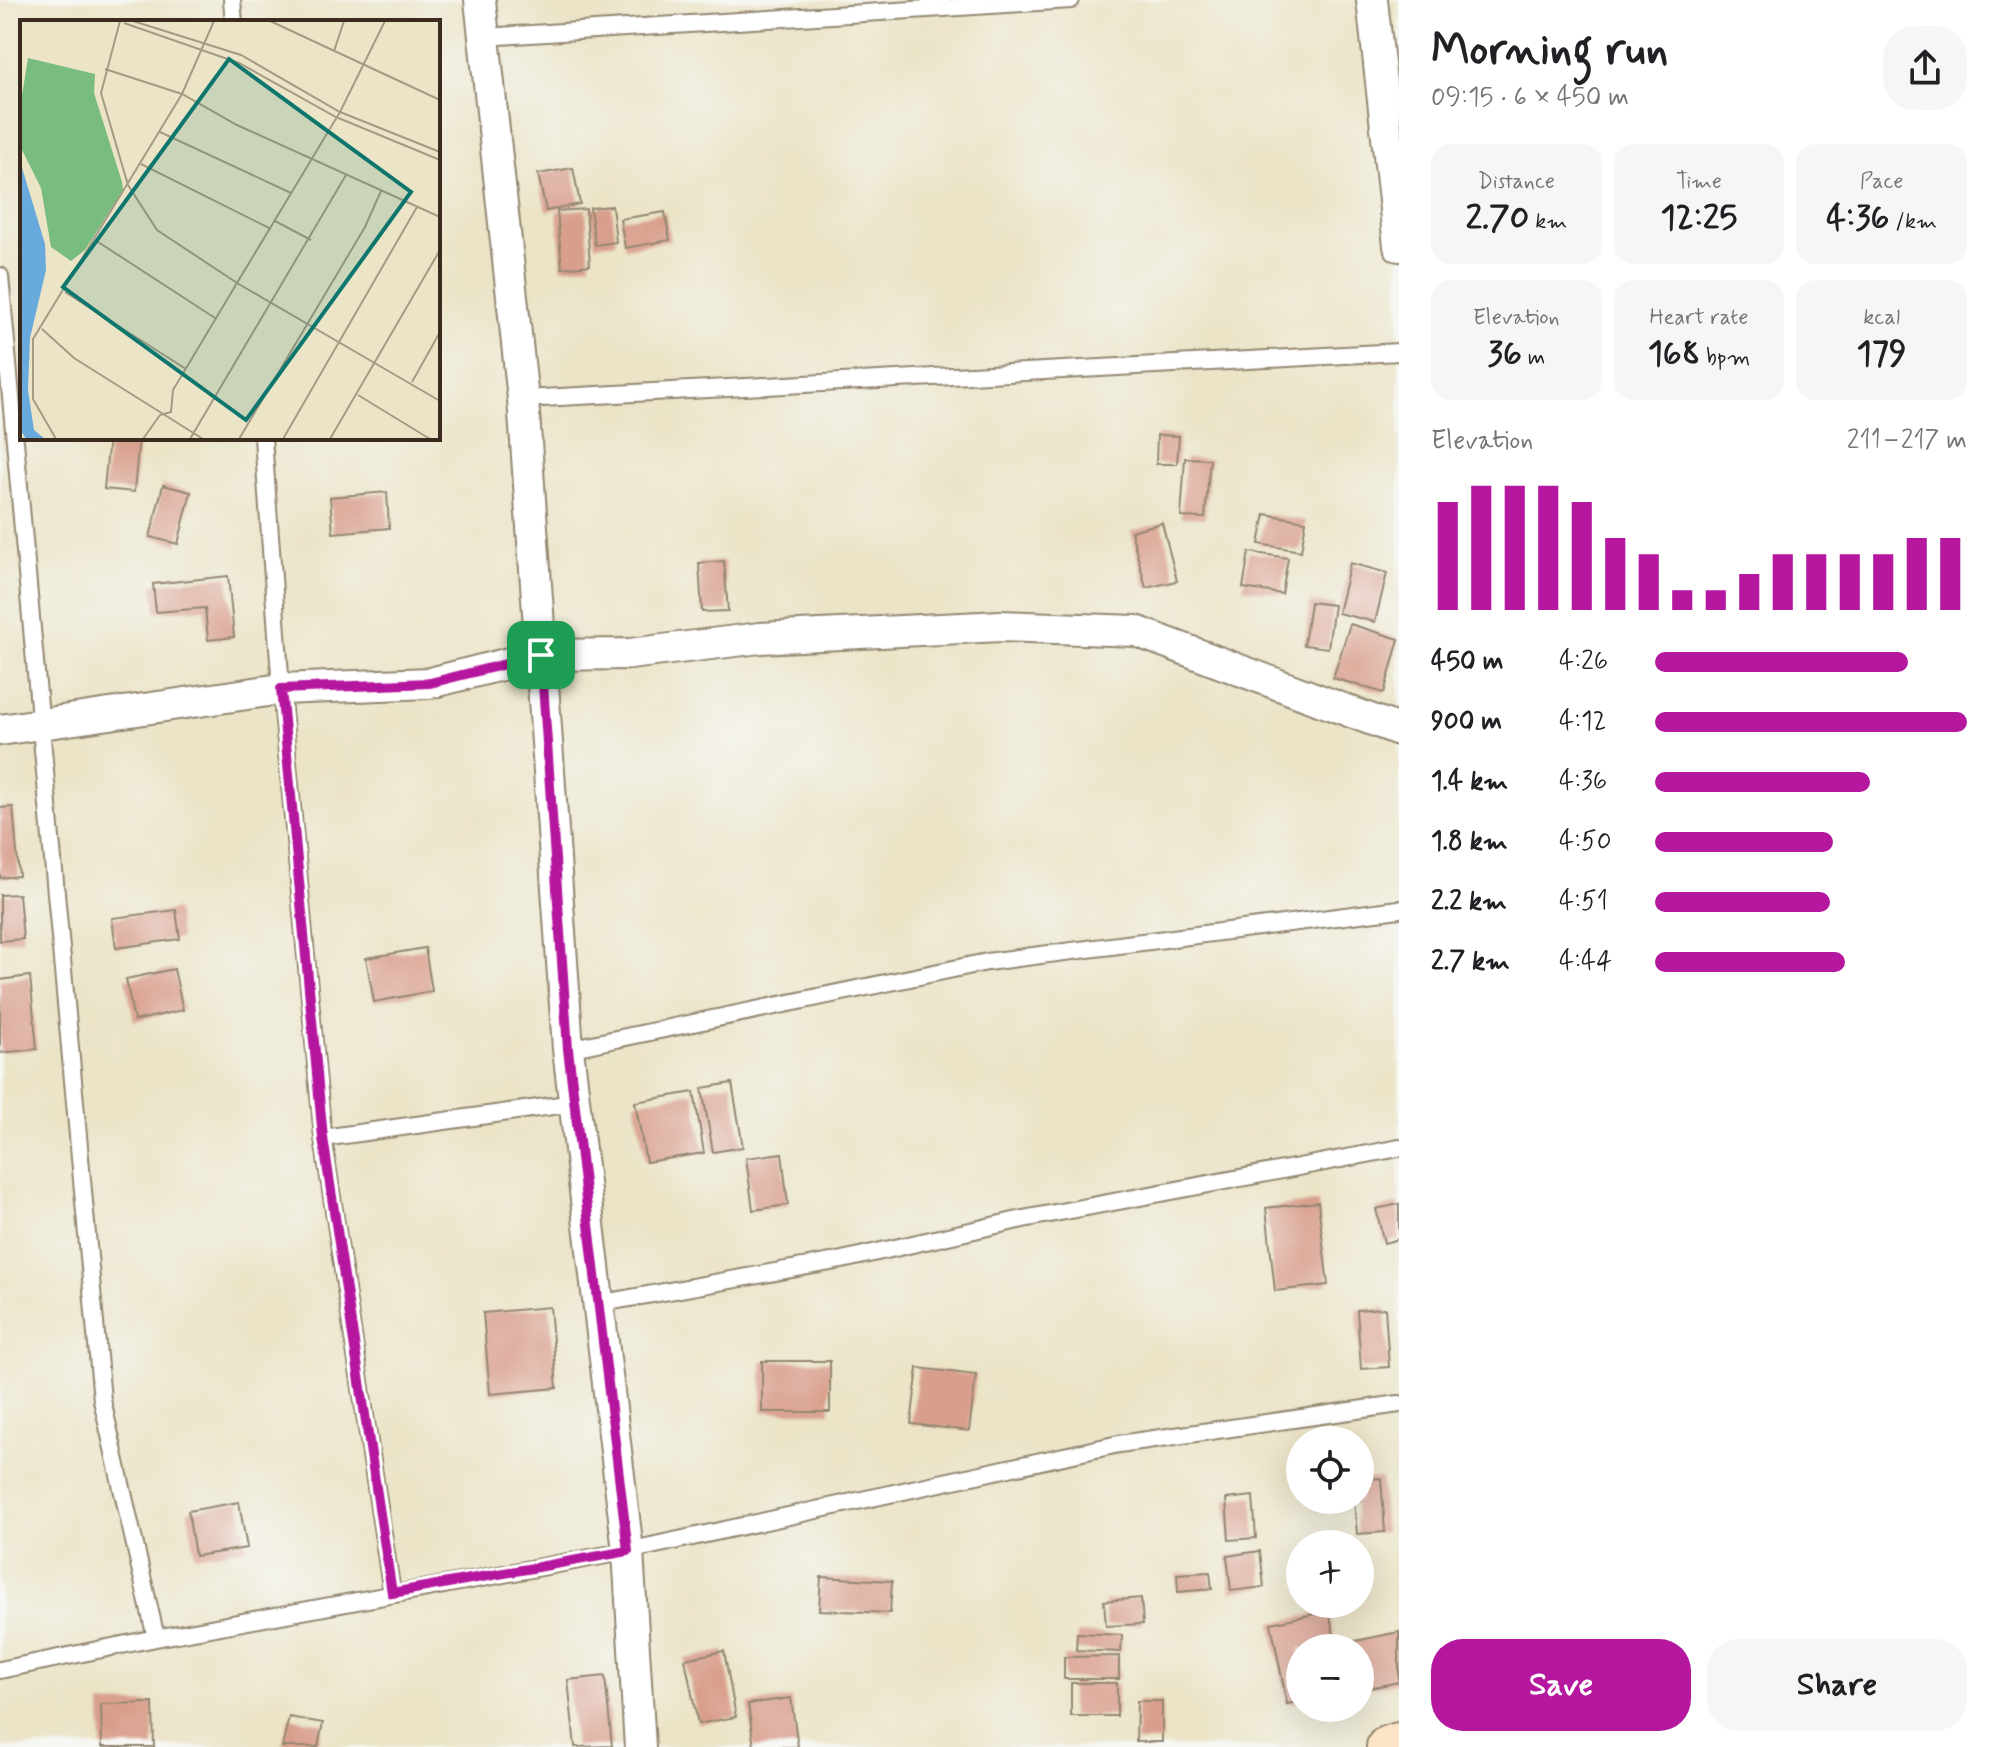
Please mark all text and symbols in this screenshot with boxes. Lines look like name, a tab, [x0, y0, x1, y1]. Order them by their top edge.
inset map	[20, 20, 440, 440]
text: Morning run	[1431, 22, 1668, 80]
button: share	[1883, 26, 1967, 110]
text: 09:15 · 6 × 450 m	[1431, 81, 1629, 115]
text: Distance	[1478, 168, 1555, 196]
text: Time	[1676, 168, 1722, 196]
text: Pace	[1860, 168, 1904, 196]
text: 2.70	[1465, 196, 1529, 241]
text: 12:25	[1660, 196, 1738, 241]
text: 4:36	[1826, 196, 1889, 241]
text: km	[1529, 208, 1567, 236]
text: /km	[1889, 208, 1937, 236]
text: Elevation	[1473, 304, 1560, 332]
text: Heart rate	[1650, 304, 1748, 332]
text: kcal	[1863, 304, 1900, 332]
text: 36	[1488, 332, 1522, 377]
text: 168	[1648, 332, 1700, 377]
text: 179	[1857, 332, 1907, 377]
text: m	[1522, 344, 1545, 372]
text: bpm	[1700, 344, 1750, 372]
text: Elevation	[1431, 424, 1533, 458]
text: 211–217 m	[1847, 424, 1967, 458]
pin	[507, 621, 575, 689]
icon: arrive	[519, 633, 563, 677]
text: 450 m	[1431, 645, 1503, 679]
text: 4:26	[1559, 645, 1608, 679]
text: 900 m	[1431, 705, 1502, 739]
text: 4:12	[1559, 705, 1606, 739]
text: 1.4 km	[1431, 765, 1508, 799]
text: 4:36	[1559, 765, 1607, 799]
text: 1.8 km	[1431, 825, 1508, 859]
text: 4:50	[1559, 825, 1612, 859]
text: 2.2 km	[1431, 885, 1507, 919]
text: 4:51	[1559, 885, 1608, 919]
text: 2.7 km	[1431, 945, 1510, 979]
text: 4:44	[1559, 945, 1612, 979]
map controls	[1286, 1426, 1374, 1722]
button: locate	[1286, 1426, 1374, 1514]
button: +	[1286, 1530, 1374, 1618]
button: −	[1286, 1634, 1374, 1722]
button: Save	[1431, 1639, 1691, 1731]
button: Share	[1707, 1639, 1967, 1731]

